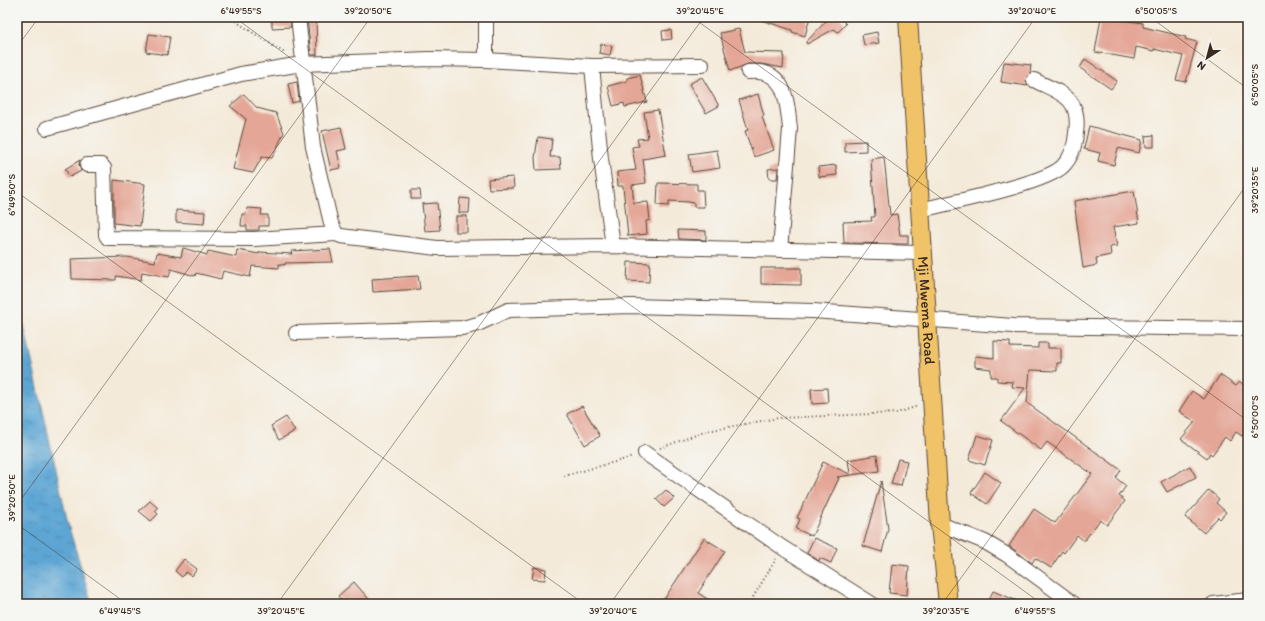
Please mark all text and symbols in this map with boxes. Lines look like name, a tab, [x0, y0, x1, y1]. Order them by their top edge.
text: 6°49'55"S	[220, 4, 262, 17]
text: 39°20'50"E	[344, 4, 392, 17]
text: 39°20'45"E	[676, 4, 724, 17]
text: 39°20'40"E	[1008, 4, 1057, 17]
text: 6°50'05"S	[1135, 4, 1177, 17]
north arrow	[1187, 38, 1227, 78]
text: N	[1195, 58, 1208, 73]
text: 6°50'05"S	[1248, 64, 1261, 106]
text: 39°20'35"E	[1248, 166, 1261, 213]
text: 6°49'50"S	[5, 174, 18, 216]
street label: Mji Mwema Road	[914, 256, 939, 366]
text: 6°50'00"S	[1248, 395, 1261, 439]
text: 39°20'50"E	[5, 474, 18, 522]
text: 6°49'45"S	[99, 604, 141, 617]
text: 39°20'45"E	[257, 604, 305, 617]
text: 39°20'40"E	[589, 604, 638, 617]
text: 39°20'35"E	[923, 604, 970, 617]
text: 6°49'55"S	[1014, 604, 1056, 617]

